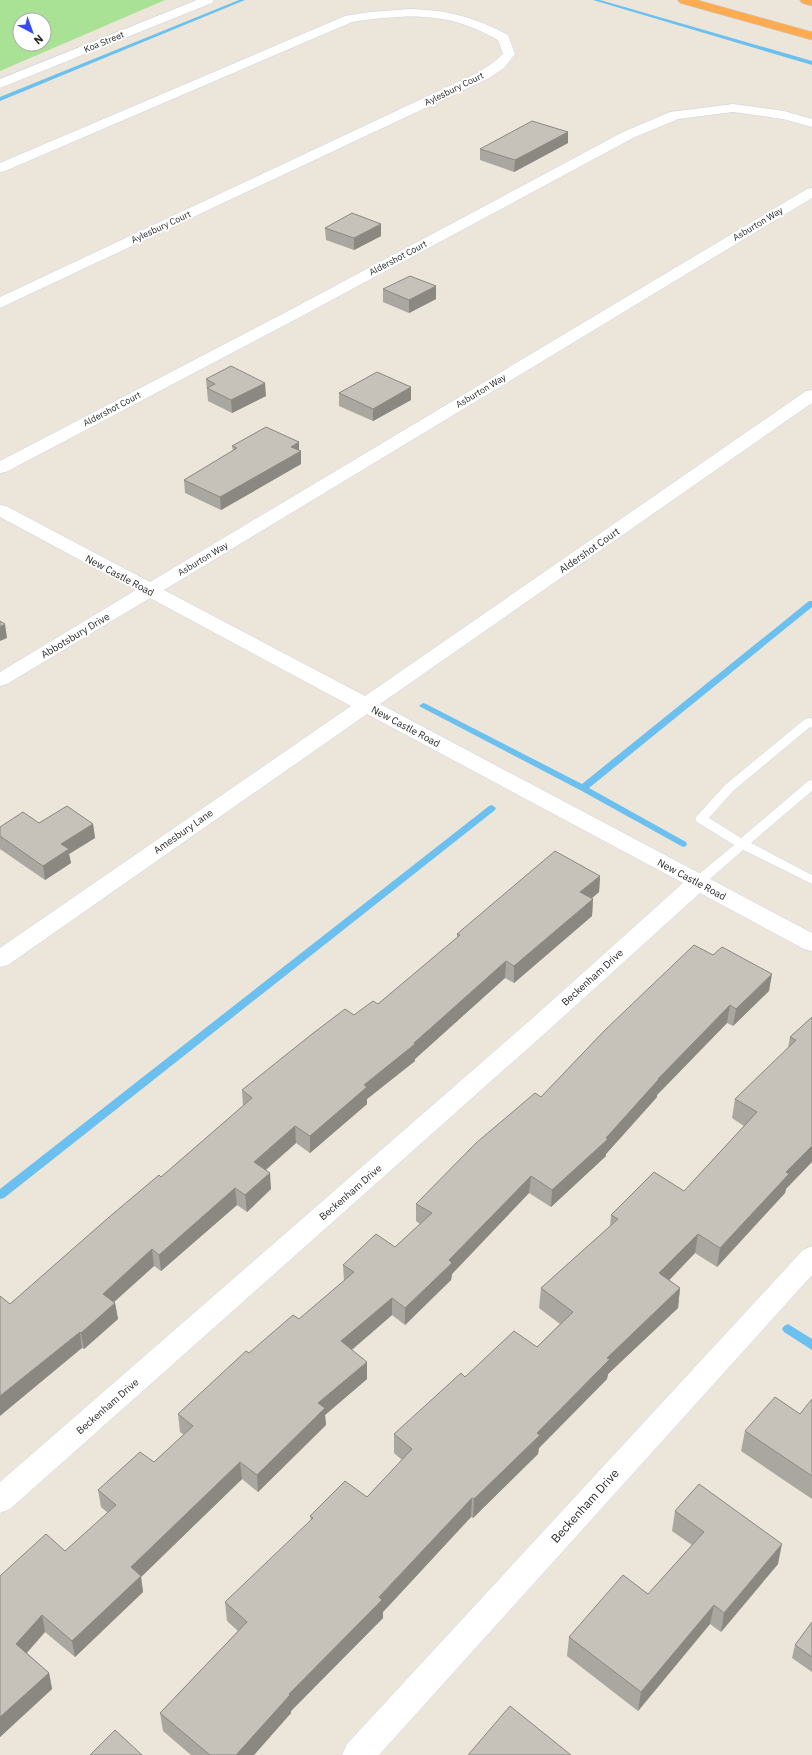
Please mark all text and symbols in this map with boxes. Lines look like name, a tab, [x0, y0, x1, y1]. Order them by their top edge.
north arrow	[12, 12, 52, 52]
street label: Koa Street	[82, 29, 125, 55]
text: N	[31, 32, 46, 47]
street label: Aylesbury Court	[422, 69, 485, 108]
street label: Asburton Way	[731, 204, 785, 243]
street label: Aylesbury Court	[129, 208, 192, 245]
street label: Aldershot Court	[367, 238, 428, 277]
street label: Asburton Way	[454, 371, 508, 410]
street label: Aldershot Court	[81, 389, 142, 428]
street label: Aldershot Court	[557, 524, 622, 576]
street label: Asburton Way	[176, 539, 230, 578]
street label: New Castle Road	[83, 552, 156, 599]
street label: Abbotsbury Drive	[39, 610, 112, 661]
street label: New Castle Road	[369, 703, 442, 750]
street label: Amesbury Lane	[151, 806, 216, 857]
street label: New Castle Road	[655, 856, 728, 903]
street label: Beckenham Drive	[559, 946, 626, 1009]
street label: Beckenham Drive	[316, 1161, 385, 1223]
street label: Beckenham Drive	[73, 1375, 142, 1437]
street label: Beckenham Drive	[547, 1465, 622, 1546]

